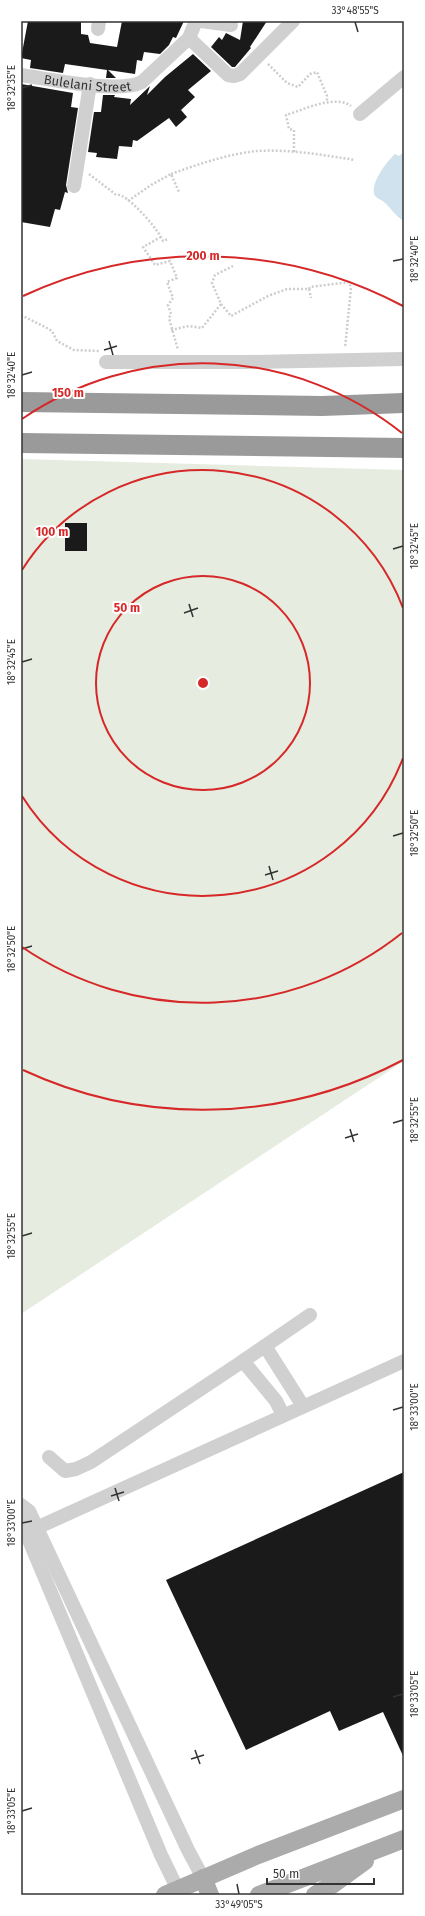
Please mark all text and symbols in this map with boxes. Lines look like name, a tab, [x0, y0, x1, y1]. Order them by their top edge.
text: 33°48'55"S	[331, 5, 379, 17]
text: 18°32'35"E	[6, 65, 18, 111]
street label: Bulelani Street	[43, 72, 132, 95]
text: 18°32'40"E	[409, 236, 421, 282]
text: 200 m	[186, 249, 220, 263]
text: 18°32'40"E	[6, 352, 18, 398]
text: 150 m	[52, 386, 84, 400]
text: 18°32'45"E	[409, 523, 421, 569]
text: 100 m	[36, 525, 68, 539]
text: 50 m	[114, 601, 140, 615]
text: 18°32'45"E	[6, 639, 18, 685]
centre of rings	[196, 676, 210, 690]
text: 18°32'50"E	[409, 810, 421, 856]
text: 18°32'50"E	[6, 926, 18, 972]
text: 18°32'55"E	[409, 1097, 421, 1143]
text: 18°32'55"E	[6, 1213, 18, 1259]
text: 18°33'00"E	[409, 1383, 421, 1431]
text: 18°33'00"E	[6, 1499, 18, 1547]
text: 18°33'05"E	[409, 1671, 421, 1717]
text: 18°33'05"E	[6, 1788, 18, 1834]
scale bar	[267, 1860, 374, 1886]
text: 50 m	[273, 1867, 299, 1881]
text: 33°49'05"S	[215, 1899, 263, 1911]

